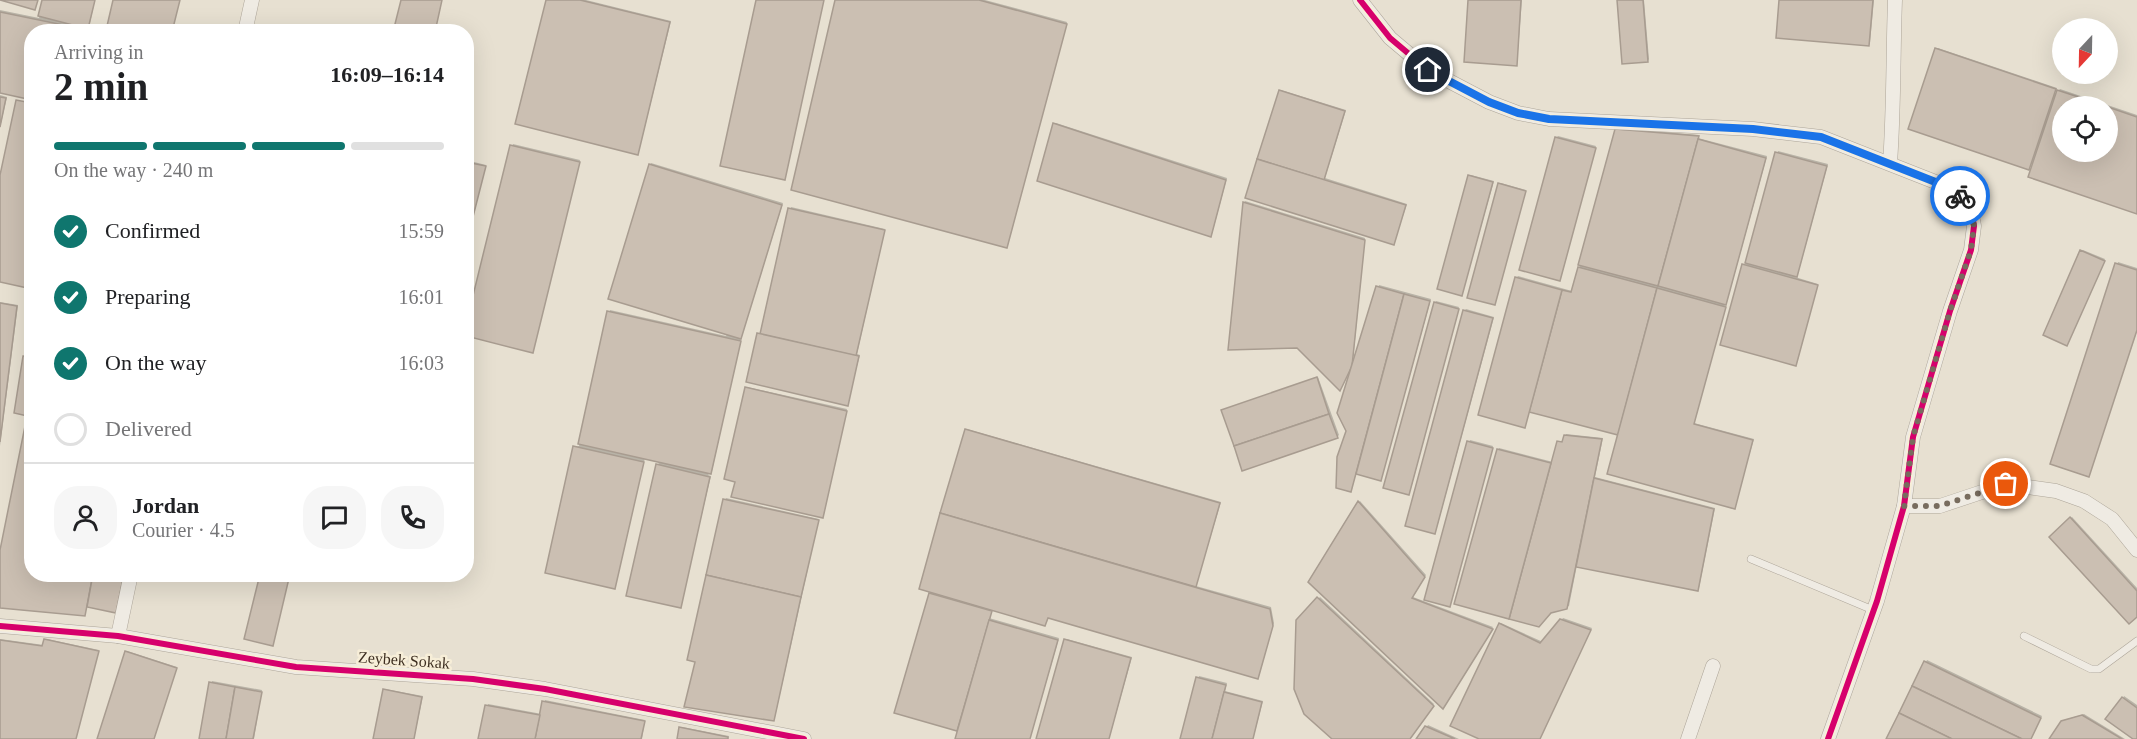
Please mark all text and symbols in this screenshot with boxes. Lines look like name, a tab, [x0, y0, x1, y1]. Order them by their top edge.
north arrow	[2052, 18, 2118, 84]
map controls	[2052, 18, 2118, 162]
text: Arriving in	[54, 41, 143, 63]
pin	[1402, 44, 1453, 95]
icon: home	[1411, 53, 1444, 86]
text: 16:09–16:14	[330, 62, 444, 87]
text: 2 min	[54, 65, 148, 108]
button: locate	[2052, 96, 2118, 162]
text: On the way · 240 m	[54, 159, 213, 181]
courier	[1930, 166, 1990, 226]
icon: bike	[1944, 180, 1977, 213]
icon: check	[54, 215, 87, 248]
text: Confirmed	[105, 218, 200, 243]
text: 15:59	[398, 220, 444, 242]
icon: check	[54, 281, 87, 314]
text: Preparing	[105, 284, 191, 309]
text: 16:01	[398, 286, 444, 308]
icon: check	[54, 347, 87, 380]
text: On the way	[105, 350, 206, 375]
text: 16:03	[398, 352, 444, 374]
text: Delivered	[105, 416, 192, 441]
pin	[1980, 458, 2031, 509]
icon: bag	[1989, 467, 2022, 500]
button: person	[54, 486, 117, 549]
button: chat	[303, 486, 366, 549]
button: phone	[381, 486, 444, 549]
text: Jordan	[132, 493, 199, 518]
text: Courier · 4.5	[132, 519, 235, 541]
street label: Zeybek Sokak	[357, 648, 450, 673]

